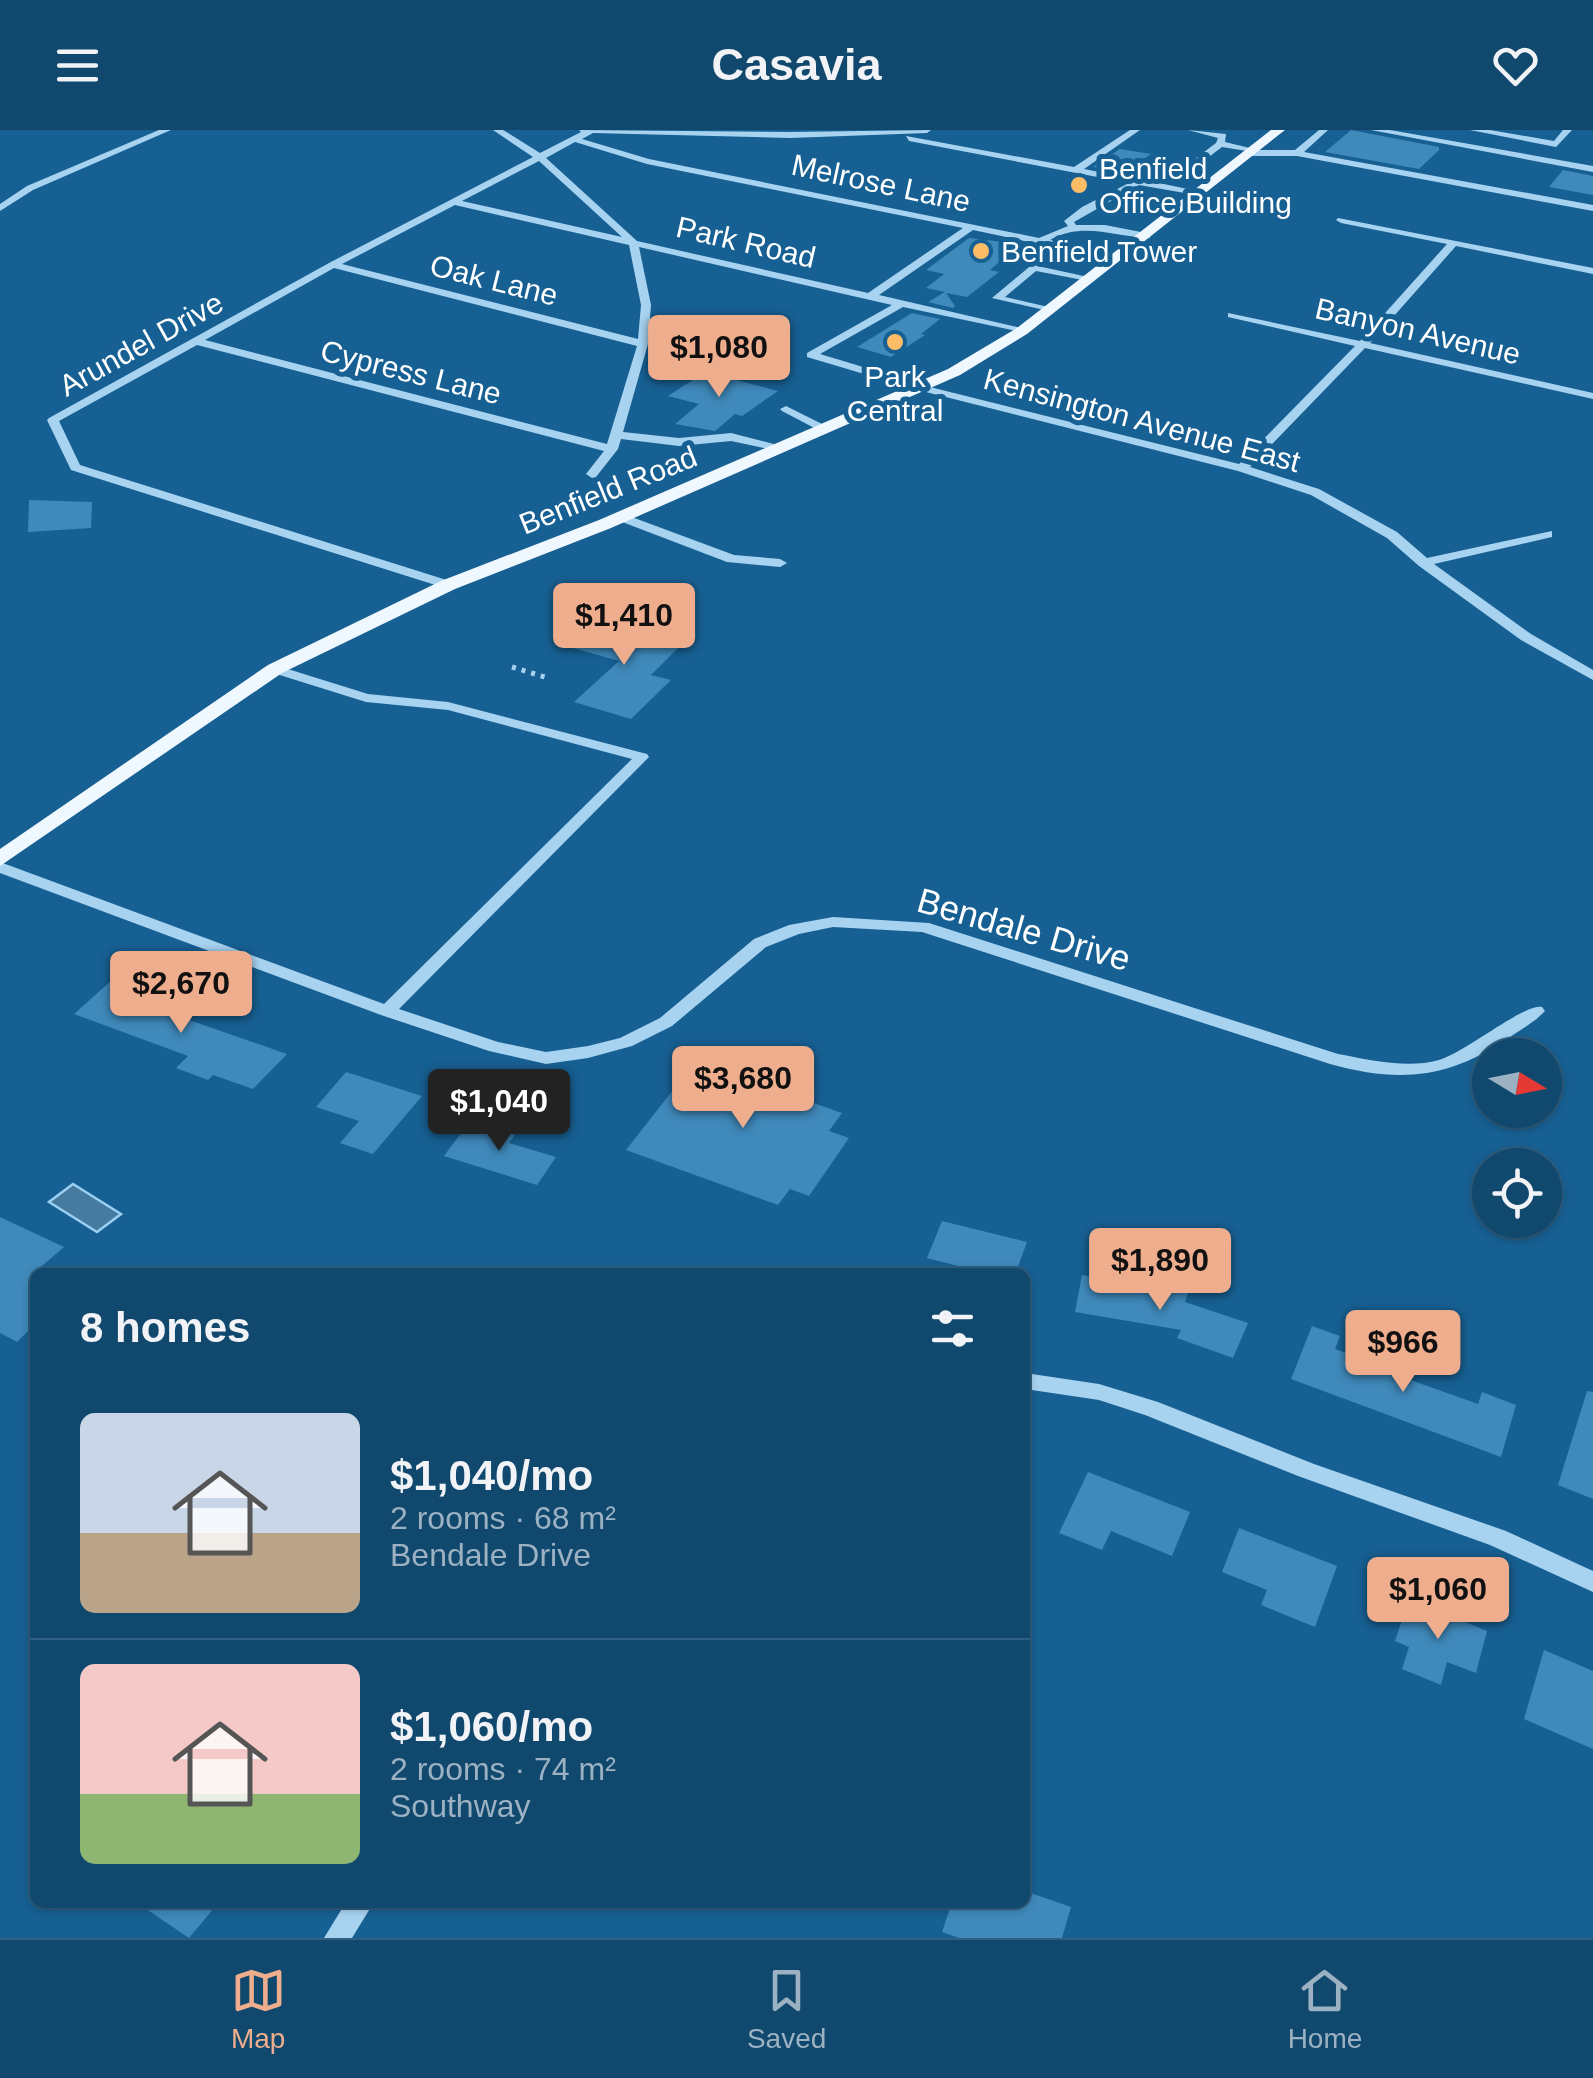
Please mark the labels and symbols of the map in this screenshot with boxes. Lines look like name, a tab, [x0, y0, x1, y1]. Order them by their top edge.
street label: Melrose Lane	[789, 148, 973, 218]
place label: Benfield Office Building	[1099, 152, 1292, 219]
marker: Benfield Office Building	[1068, 174, 1090, 196]
street label: Park Road	[673, 210, 819, 274]
place label: Benfield Tower	[1001, 235, 1197, 268]
marker: Benfield Tower	[970, 240, 992, 262]
street label: Oak Lane	[427, 248, 561, 312]
street label: Arundel Drive	[54, 286, 228, 402]
street label: Banyon Avenue	[1312, 291, 1524, 371]
pin: $1,080	[638, 315, 800, 400]
marker: Park Central	[884, 331, 906, 353]
street label: Cypress Lane	[317, 334, 505, 410]
place label: Park Central	[847, 360, 943, 427]
street label: Kensington Avenue East	[980, 362, 1305, 478]
street label: Benfield Road	[514, 439, 702, 541]
pin: $1,410	[543, 583, 705, 668]
street label: Bendale Drive	[913, 880, 1135, 978]
pin: $2,670	[100, 951, 262, 1036]
north arrow	[1472, 1038, 1562, 1128]
pin: $3,680	[662, 1046, 824, 1131]
pin: $1,040	[418, 1069, 580, 1154]
pin: $1,890	[1079, 1228, 1241, 1313]
pin: $966	[1344, 1310, 1462, 1395]
pin: $1,060	[1357, 1557, 1519, 1642]

